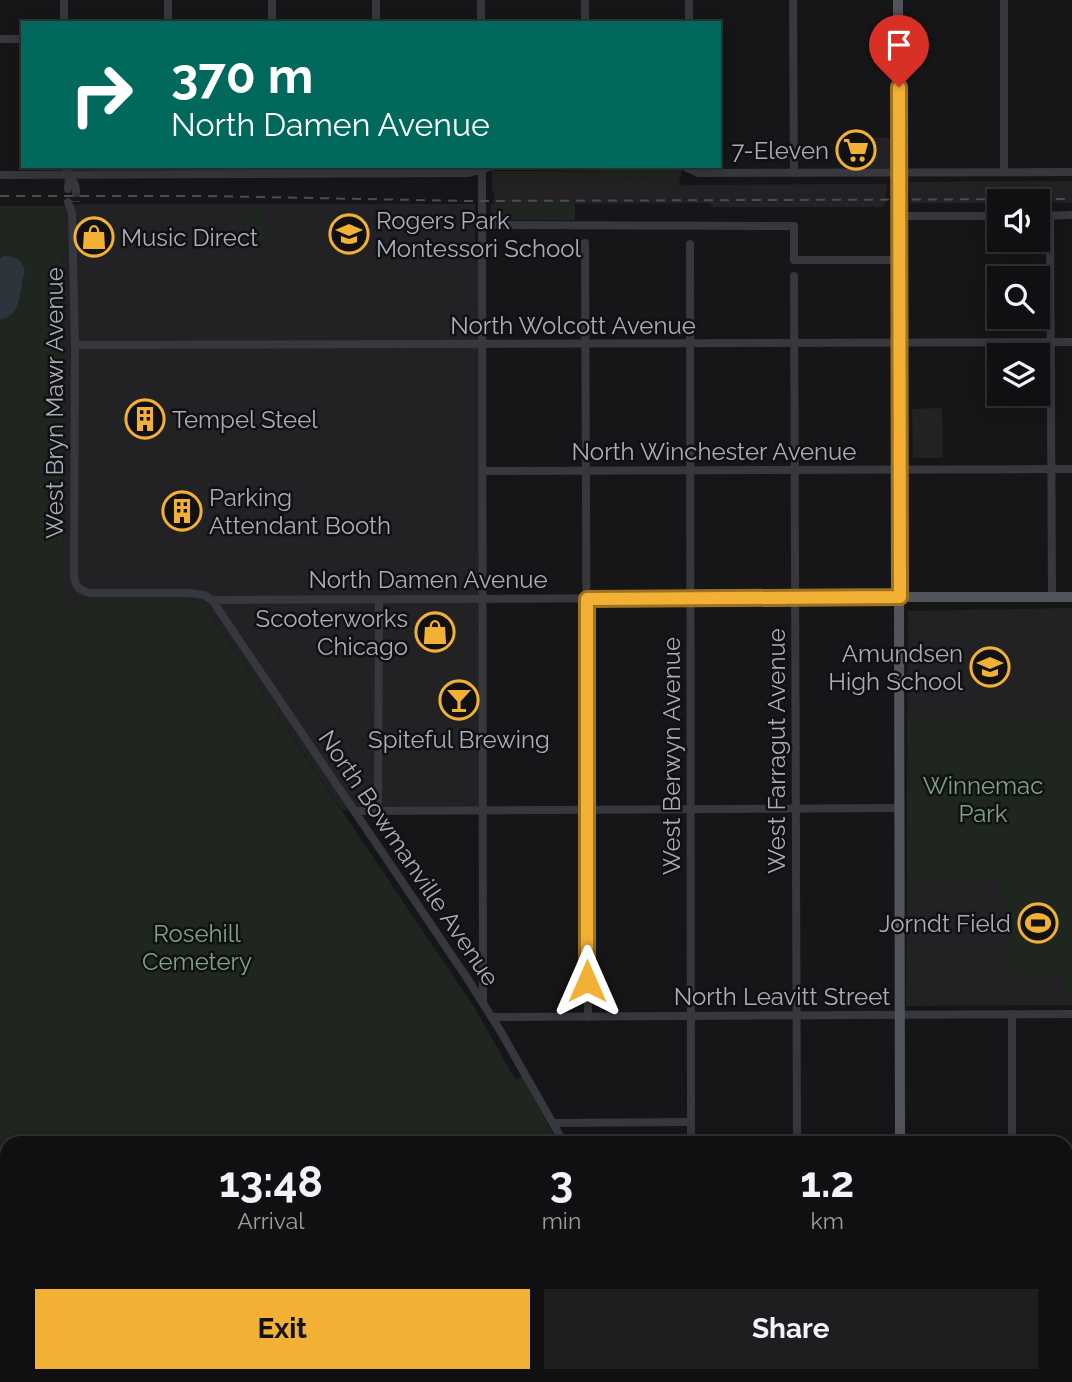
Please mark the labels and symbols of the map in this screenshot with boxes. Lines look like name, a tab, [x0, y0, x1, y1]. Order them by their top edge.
pin	[869, 15, 929, 87]
supermarket icon: 7-Eleven	[835, 129, 877, 171]
place label: 7-Eleven	[731, 136, 829, 165]
place label: Rogers Park Montessori School	[376, 206, 581, 263]
school or university icon: Rogers Park Montessori School	[328, 213, 370, 255]
shop icon: Music Direct	[73, 216, 115, 258]
place label: Music Direct	[121, 223, 258, 252]
street label: West Bryn Mawr Avenue	[40, 267, 69, 539]
street label: North Wolcott Avenue	[450, 311, 696, 340]
building icon: Tempel Steel	[124, 398, 166, 440]
place label: Tempel Steel	[172, 405, 318, 434]
street label: North Winchester Avenue	[572, 437, 856, 466]
place label: Parking Attendant Booth	[209, 483, 391, 540]
building icon: Parking Attendant Booth	[161, 490, 203, 532]
street label: North Damen Avenue	[308, 565, 548, 594]
place label: Scooterworks Chicago	[256, 604, 408, 661]
shop icon: Scooterworks Chicago	[414, 611, 456, 653]
street label: West Farragut Avenue	[762, 628, 791, 874]
street label: West Berwyn Avenue	[657, 637, 686, 875]
place label: Amundsen High School	[828, 639, 963, 696]
school or university icon: Amundsen High School	[969, 646, 1011, 688]
bar icon: Spiteful Brewing	[438, 679, 480, 721]
street label: North Bowmanville Avenue	[313, 725, 505, 991]
place label: Spiteful Brewing	[368, 725, 550, 754]
park label: Winnemac Park	[923, 771, 1043, 828]
sports icon: Jorndt Field	[1017, 902, 1059, 944]
place label: Jorndt Field	[879, 909, 1011, 938]
park label: Rosehill Cemetery	[142, 919, 252, 976]
position arrow	[550, 944, 624, 1018]
street label: North Leavitt Street	[674, 982, 890, 1011]

